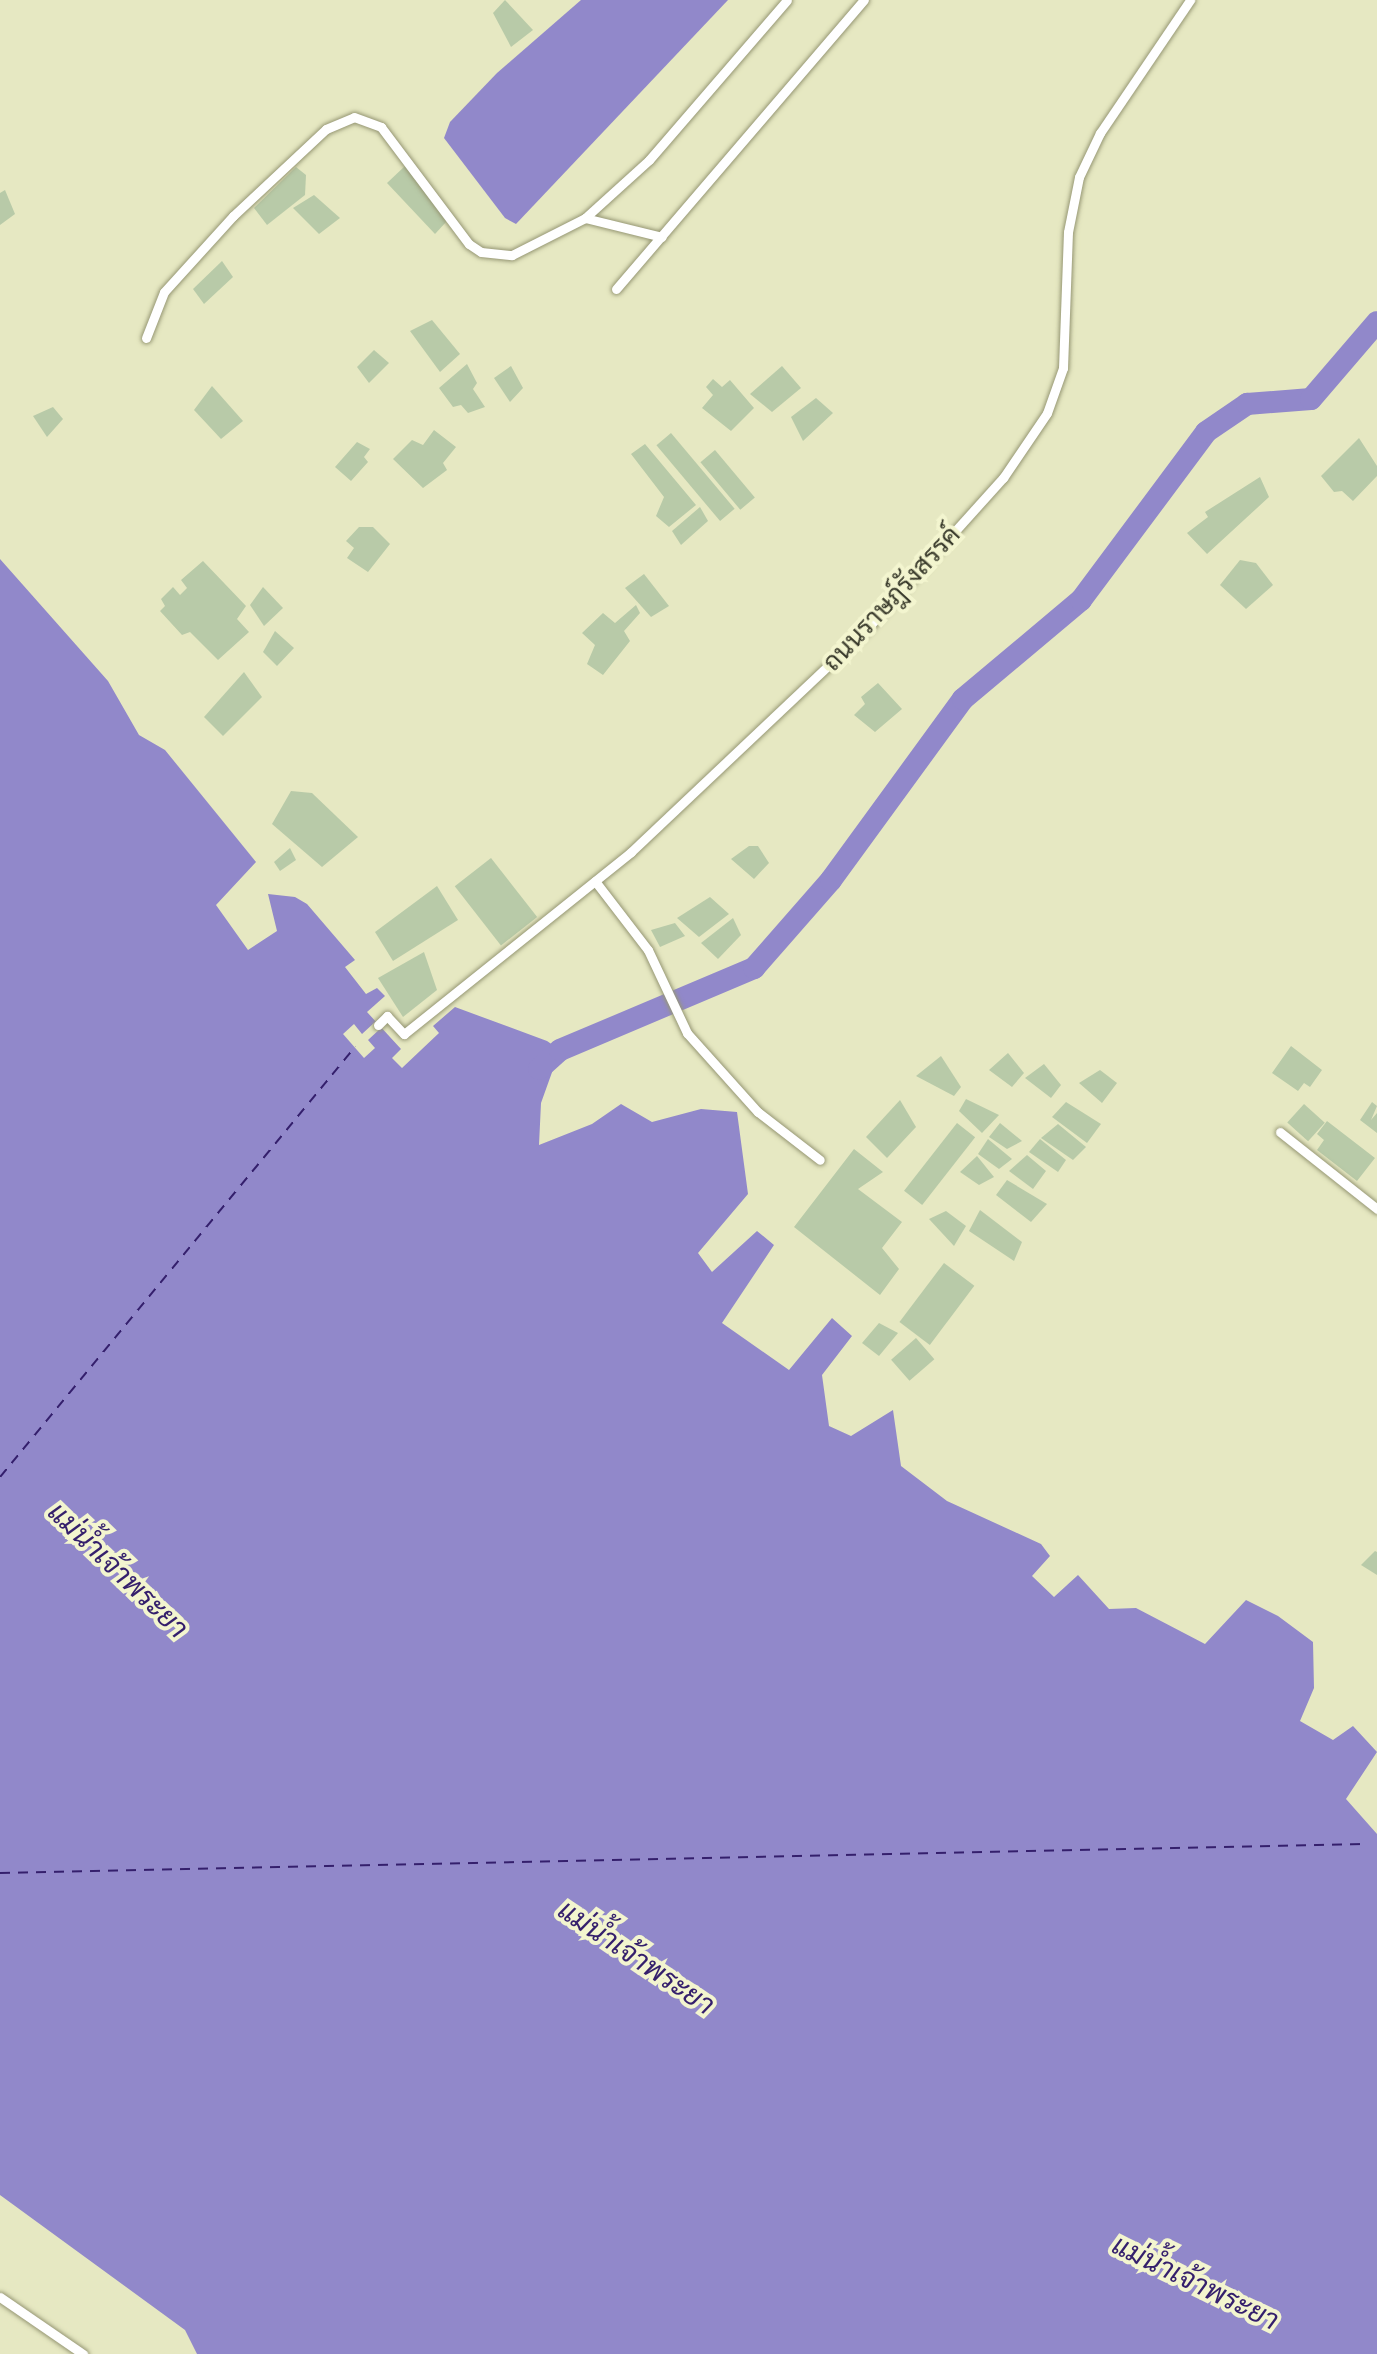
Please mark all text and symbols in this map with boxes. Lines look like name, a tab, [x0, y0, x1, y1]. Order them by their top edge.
street label: ถนนราษฎ์รังสรรค์	[816, 519, 966, 677]
water label: แม่น้ำเจ้าพระยา	[42, 1494, 196, 1644]
water label: แม่น้ำเจ้าพระยา	[553, 1891, 721, 2021]
water label: แม่น้ำเจ้าพระยา	[1107, 2226, 1285, 2336]

